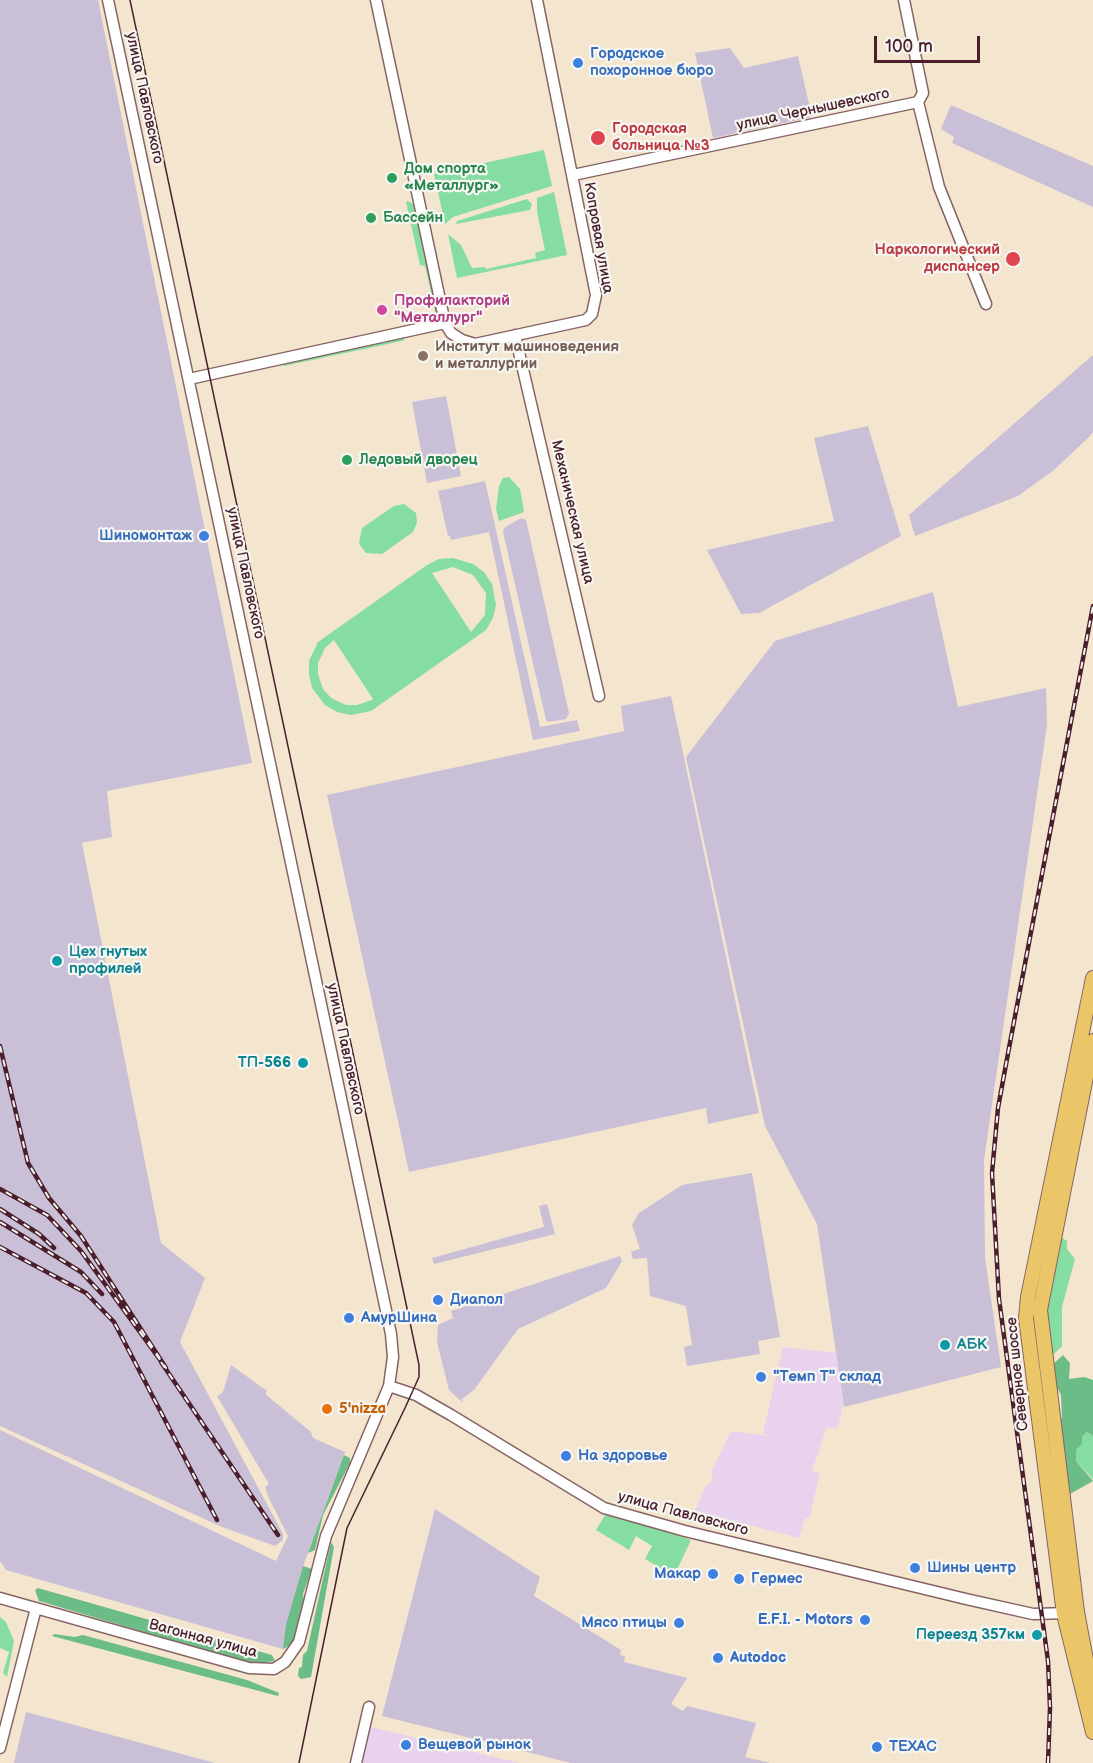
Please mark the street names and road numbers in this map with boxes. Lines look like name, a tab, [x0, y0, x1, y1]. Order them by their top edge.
street label: улица Павловского	[121, 31, 167, 165]
street label: улица Чернышевского	[735, 85, 891, 135]
street label: Копровая улица	[579, 181, 617, 295]
street label: Механическая улица	[547, 438, 597, 586]
street label: улица Павловского	[222, 506, 268, 640]
street label: улица Павловского	[322, 982, 368, 1116]
street label: Северное шоссе	[1003, 1316, 1033, 1432]
street label: улица Павловского	[616, 1488, 750, 1540]
street label: Вагонная улица	[147, 1616, 259, 1662]

